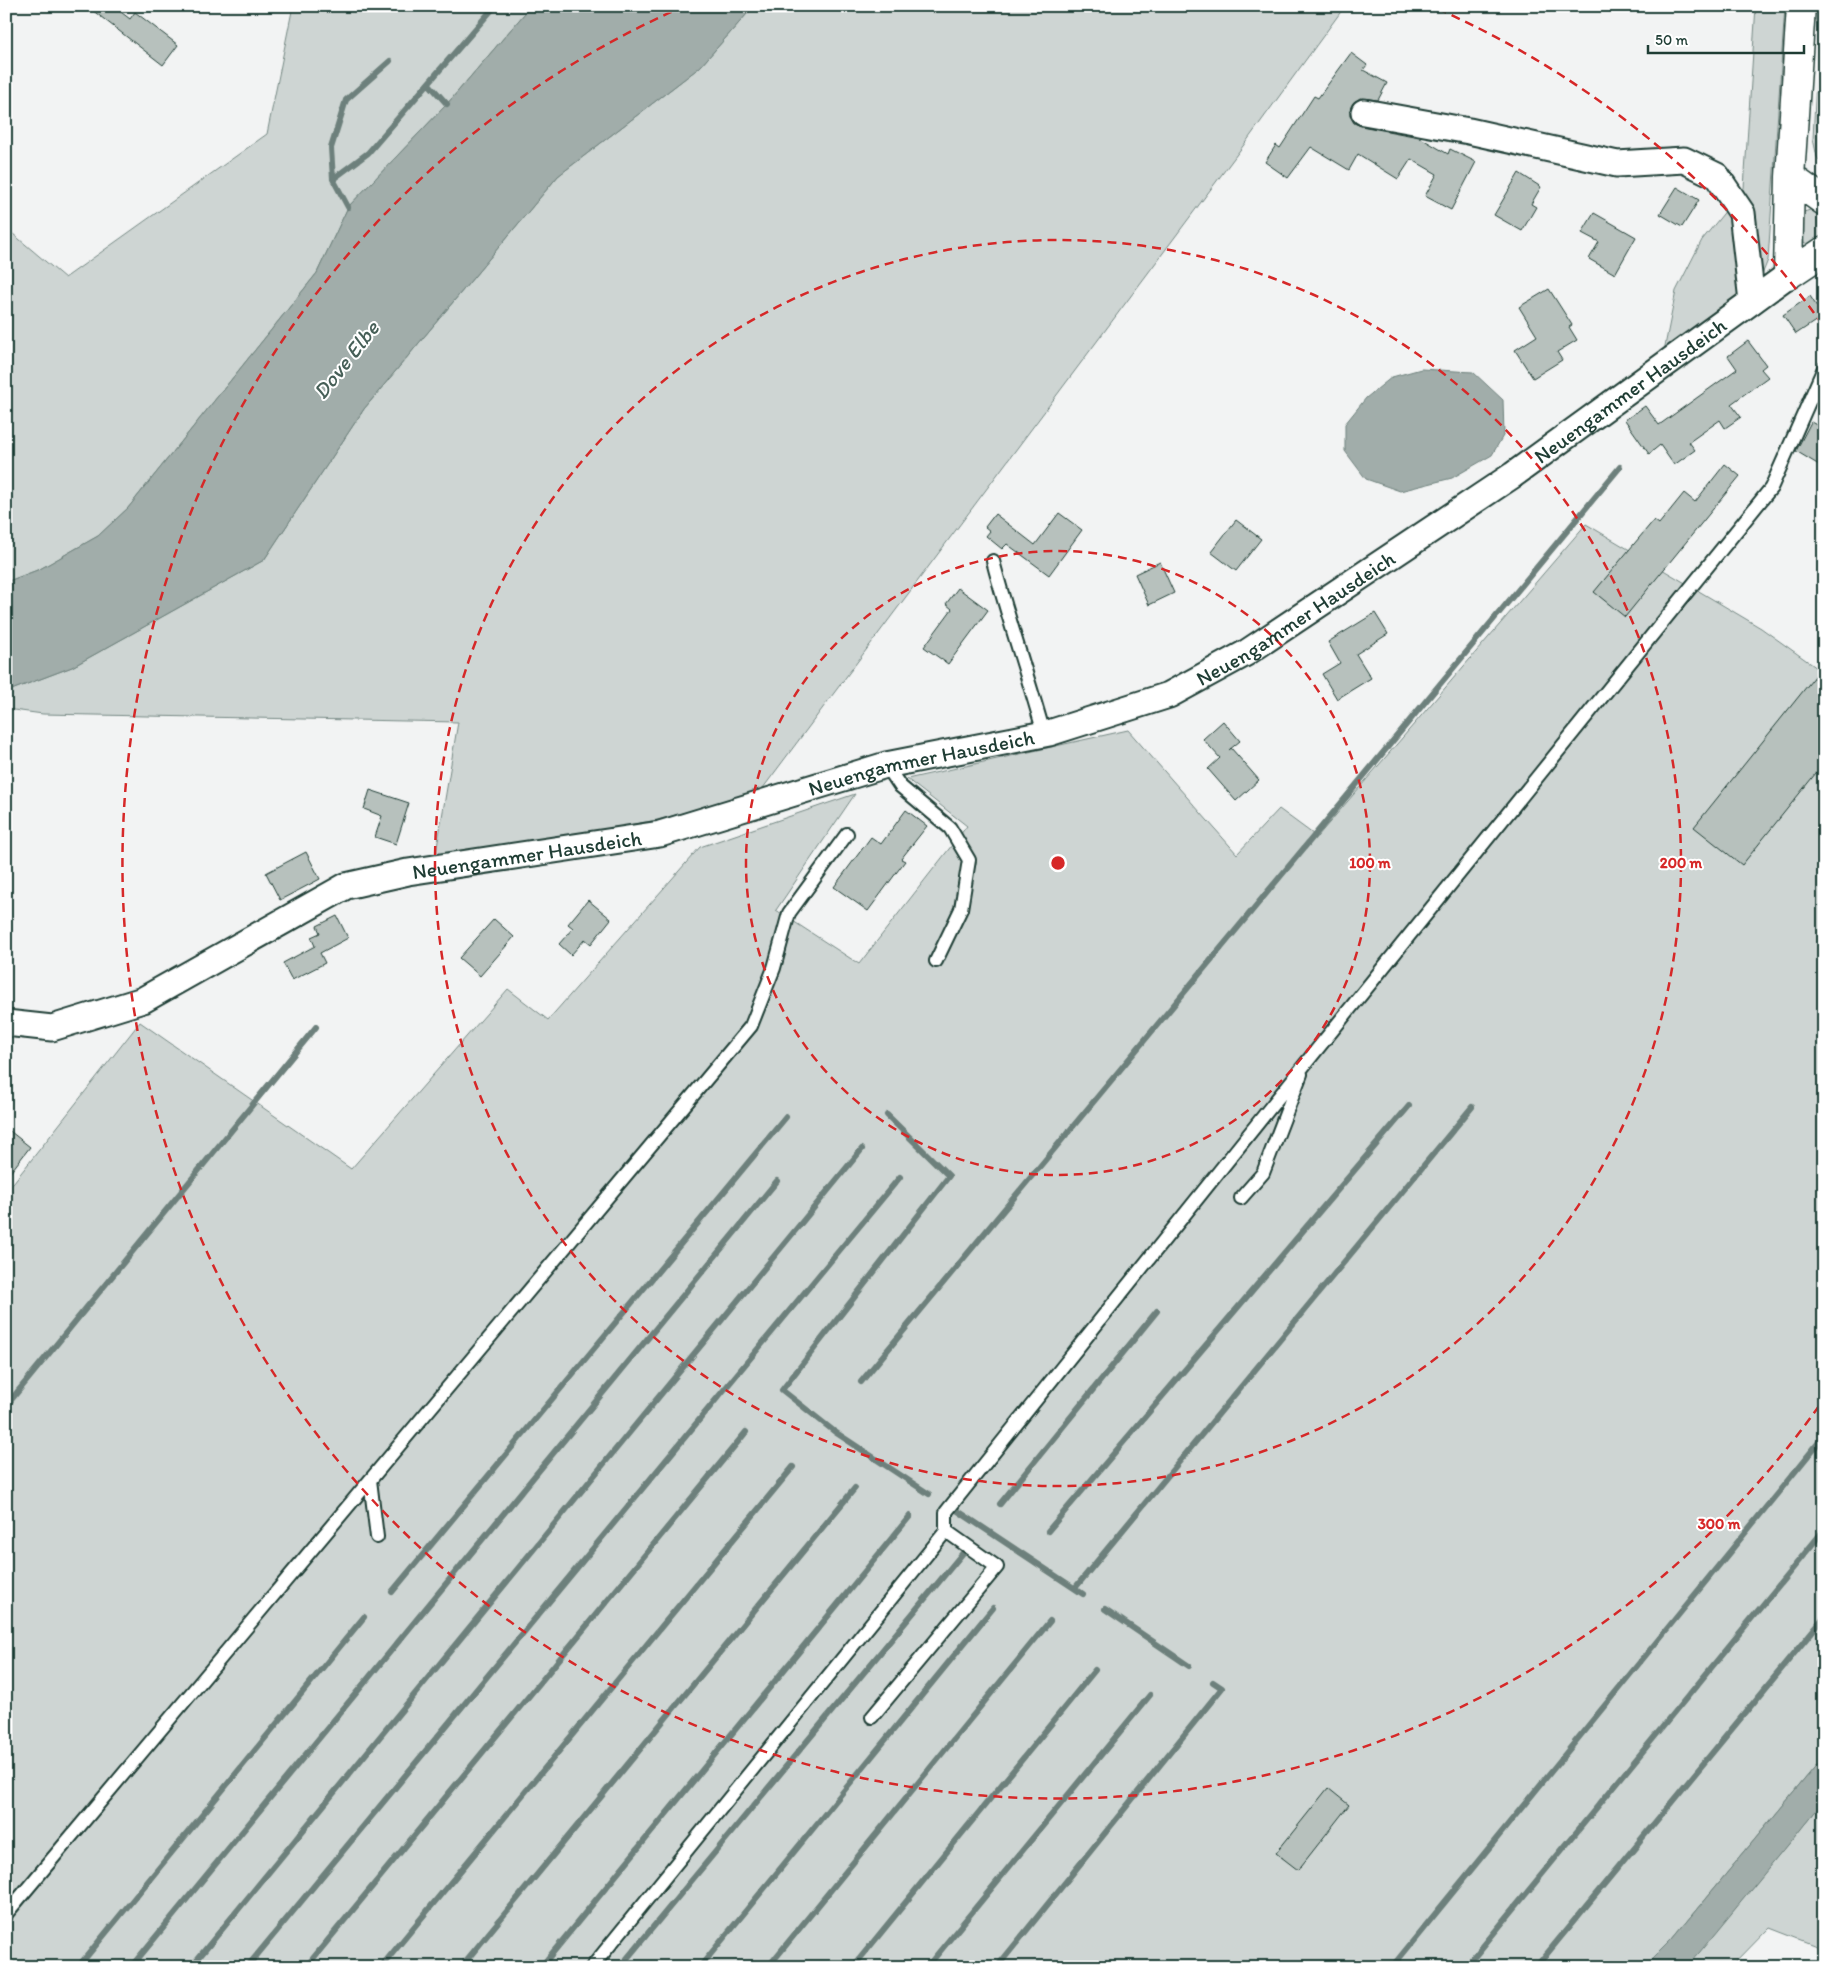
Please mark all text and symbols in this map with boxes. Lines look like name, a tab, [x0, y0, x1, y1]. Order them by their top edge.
scale bar	[1648, 22, 1804, 54]
text: 50 m	[1655, 31, 1688, 49]
street label: Neuengammer Hausdeich	[1529, 312, 1731, 468]
water label: Dove Elbe	[307, 314, 386, 405]
street label: Neuengammer Hausdeich	[1191, 545, 1399, 691]
street label: Neuengammer Hausdeich	[805, 724, 1036, 801]
street label: Neuengammer Hausdeich	[410, 824, 643, 884]
centre of rings	[1049, 854, 1067, 872]
text: 100 m	[1349, 854, 1391, 872]
text: 200 m	[1660, 854, 1703, 872]
text: 300 m	[1698, 1515, 1741, 1533]

